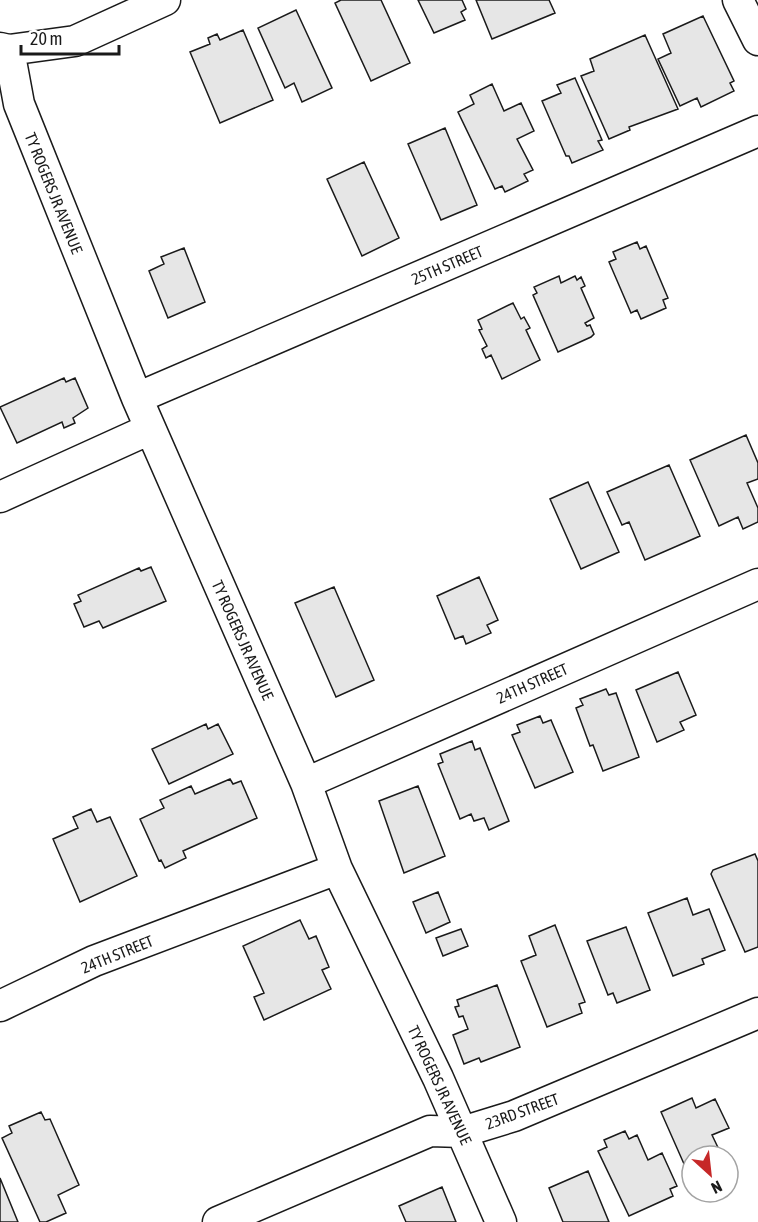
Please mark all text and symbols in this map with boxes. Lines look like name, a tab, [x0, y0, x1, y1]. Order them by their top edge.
scale bar	[21, 18, 118, 56]
text: 20 m	[30, 28, 62, 49]
street label: TY ROGERS JR AVENUE	[22, 130, 87, 256]
street label: 25TH STREET	[409, 242, 485, 288]
street label: TY ROGERS JR AVENUE	[209, 577, 278, 703]
street label: 24TH STREET	[494, 659, 570, 707]
street label: 24TH STREET	[78, 931, 156, 977]
street label: TY ROGERS JR AVENUE	[405, 1023, 475, 1147]
street label: 23RD STREET	[483, 1089, 561, 1133]
north arrow	[680, 1144, 740, 1204]
text: N	[709, 1177, 725, 1198]

